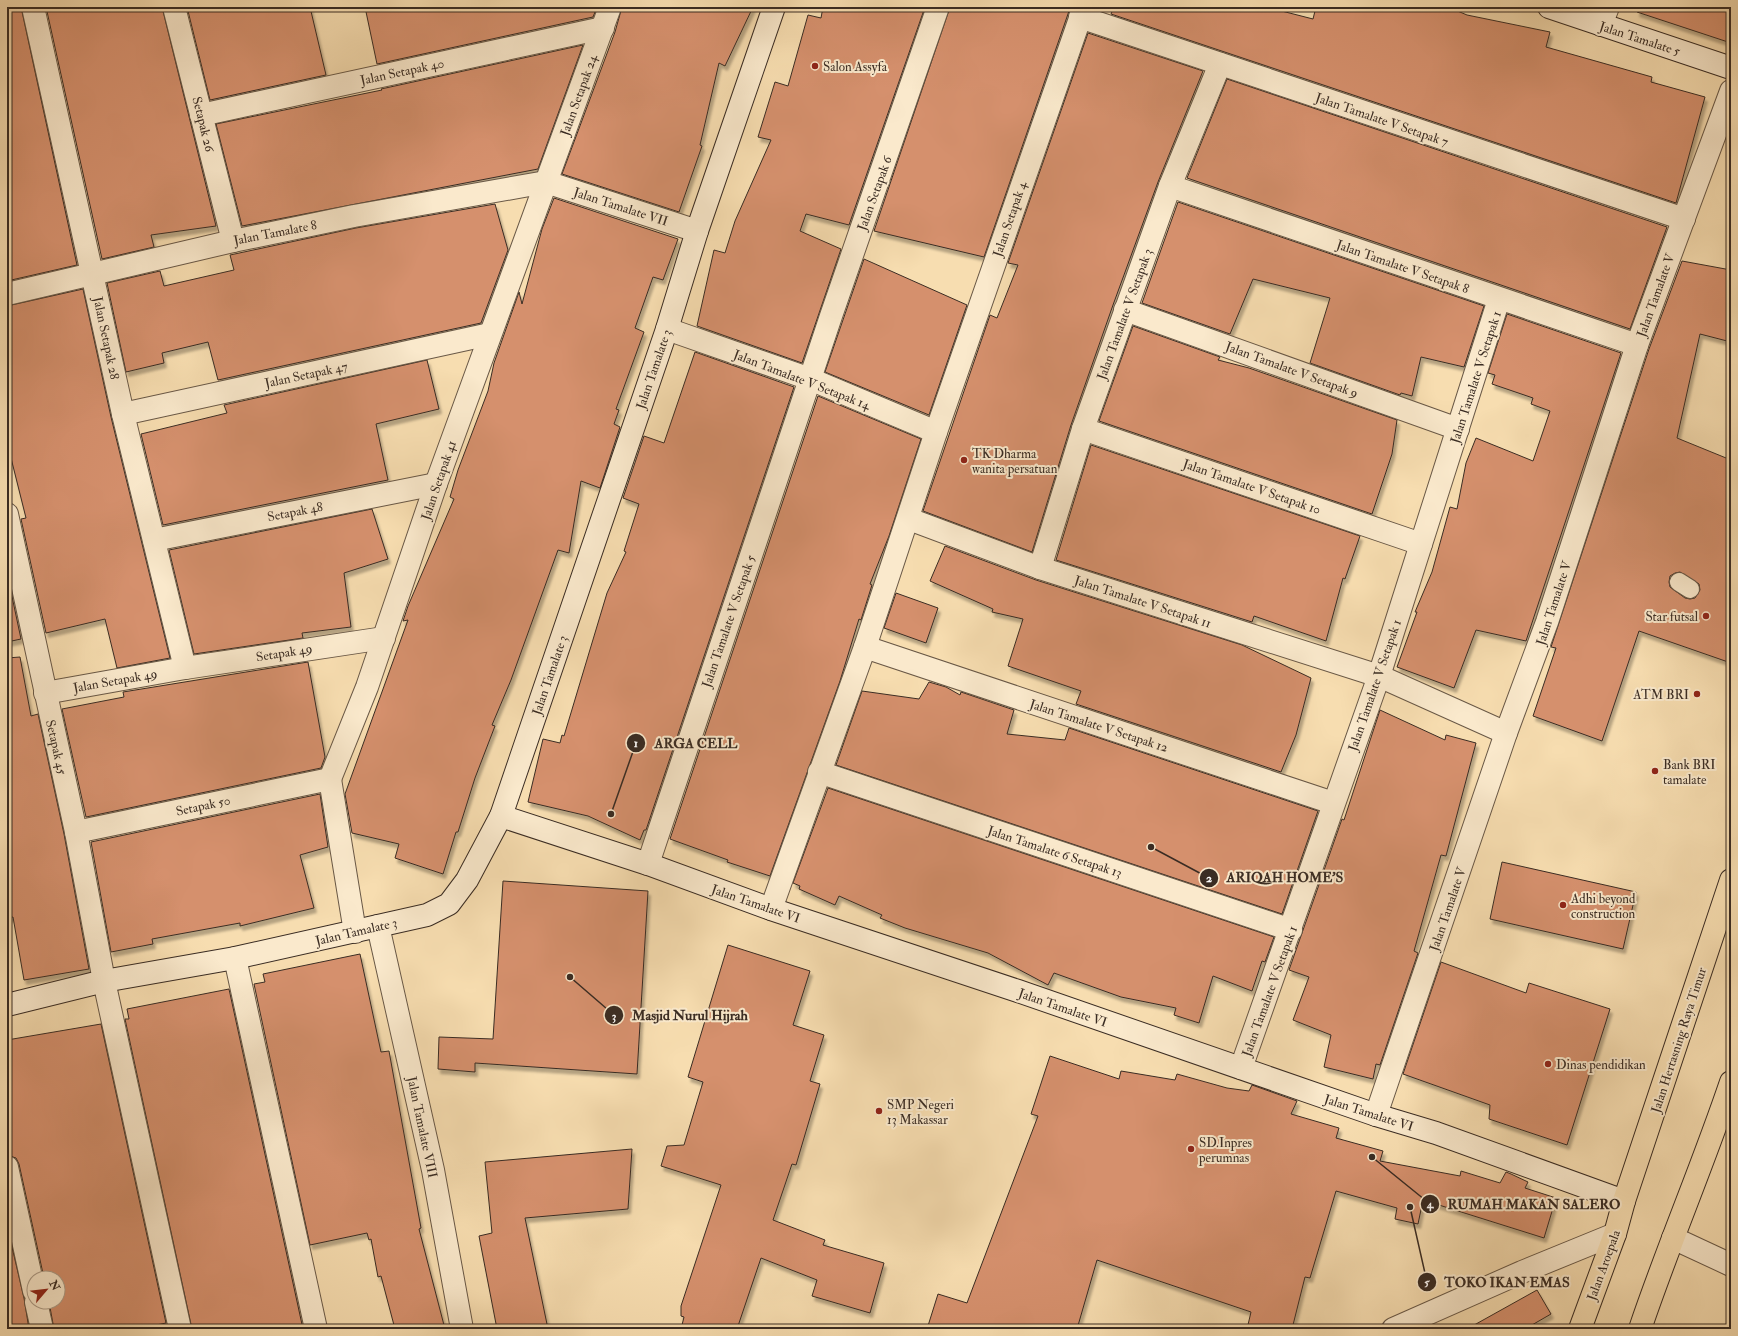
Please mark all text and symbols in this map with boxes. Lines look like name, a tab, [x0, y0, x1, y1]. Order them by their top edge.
street label: Jalan Tamalate 5	[1596, 18, 1682, 60]
street label: Jalan Setapak 24	[557, 52, 602, 139]
street label: Jalan Setapak 40	[358, 55, 446, 90]
place label: Salon Assyfa	[823, 59, 888, 76]
marker: Salon Assyfa	[810, 61, 820, 71]
street label: Jalan Tamalate V Setapak 7	[1312, 89, 1450, 151]
street label: Setapak 26	[187, 95, 218, 155]
street label: Jalan Setapak 6	[854, 153, 897, 234]
street label: Jalan Setapak 4	[989, 179, 1032, 260]
street label: Jalan Tamalate VII	[571, 184, 670, 230]
street label: Jalan Tamalate 8	[231, 217, 318, 249]
street label: Jalan Tamalate V Setapak 8	[1333, 236, 1471, 298]
street label: Jalan Tamalate V Setapak 3	[1093, 247, 1157, 383]
street label: Jalan Tamalate V	[1633, 251, 1679, 340]
street label: Jalan Setapak 28	[88, 294, 123, 381]
street label: Jalan Tamalate V Setapak 1	[1447, 309, 1506, 447]
street label: Jalan Tamalate 3	[632, 327, 675, 412]
street label: Jalan Tamalate V Setapak 9	[1222, 338, 1360, 402]
street label: Jalan Tamalate V Setapak 14	[730, 346, 873, 415]
street label: Jalan Setapak 47	[262, 358, 349, 393]
street label: Jalan Setapak 41	[418, 438, 461, 524]
place label: TK Dharma wanita persatuan	[972, 446, 1058, 478]
marker: TK Dharma wanita persatuan	[959, 455, 969, 465]
street label: Jalan Tamalate V Setapak 10	[1179, 456, 1323, 519]
street label: Setapak 48	[266, 499, 325, 526]
street label: Jalan Tamalate V Setapak 5	[698, 553, 760, 691]
street label: Jalan Tamalate V	[1532, 558, 1575, 648]
street label: Jalan Tamalate V Setapak 11	[1071, 572, 1213, 633]
place label: Star futsal	[1645, 609, 1699, 625]
marker: Star futsal	[1701, 611, 1711, 621]
street label: Jalan Tamalate V Setapak 1	[1345, 617, 1406, 754]
street label: Jalan Tamalate 3	[528, 633, 571, 718]
street label: Setapak 49	[255, 641, 314, 666]
street label: Jalan Setapak 49	[71, 666, 159, 697]
place label: ATM BRI	[1632, 687, 1689, 703]
marker: ATM BRI	[1692, 689, 1702, 699]
street label: Jalan Tamalate V Setapak 12	[1026, 696, 1170, 757]
street label: Setapak 45	[41, 718, 70, 777]
callout: ARGA CELL	[626, 730, 745, 756]
text: ARGA CELL	[654, 735, 738, 752]
text: 1	[634, 736, 638, 751]
place label: Bank BRI tamalate	[1663, 757, 1716, 788]
marker: Bank BRI tamalate	[1650, 766, 1660, 776]
street label: Setapak 50	[174, 792, 232, 821]
street label: Jalan Tamalate 6 Setapak 13	[984, 822, 1124, 882]
street label: Jalan Tamalate V	[1426, 864, 1470, 954]
callout: ARIQAH HOME'S	[1199, 865, 1352, 891]
text: ARIQAH HOME'S	[1226, 869, 1344, 886]
text: 2	[1206, 871, 1212, 886]
street label: Jalan Tamalate VI	[708, 881, 802, 927]
place label: Adhi beyond construction	[1570, 891, 1636, 922]
marker: Adhi beyond construction	[1558, 900, 1568, 910]
street label: Jalan Tamalate 3	[313, 915, 399, 949]
street label: Jalan Tamalate V Setapak 1	[1238, 923, 1302, 1060]
street label: Jalan Hertasning Raya Timur	[1648, 965, 1711, 1116]
street label: Jalan Tamalate VI	[1015, 985, 1109, 1031]
callout: Masjid Nurul Hijrah	[604, 1002, 756, 1028]
text: Masjid Nurul Hijrah	[631, 1007, 749, 1024]
text: 3	[612, 1009, 617, 1024]
place label: Dinas pendidikan	[1556, 1057, 1646, 1074]
marker: Dinas pendidikan	[1543, 1059, 1553, 1069]
street label: Jalan Tamalate VIII	[403, 1074, 441, 1179]
street label: Jalan Tamalate VI	[1321, 1091, 1415, 1135]
place label: SMP Negeri 13 Makassar	[887, 1097, 955, 1128]
marker: SMP Negeri 13 Makassar	[874, 1106, 884, 1116]
place label: SD.Inpres perumnas	[1198, 1135, 1253, 1167]
marker: SD.Inpres perumnas	[1186, 1144, 1196, 1154]
callout: RUMAH MAKAN SALERO	[1420, 1191, 1629, 1217]
text: RUMAH MAKAN SALERO	[1448, 1196, 1620, 1213]
text: 4	[1426, 1197, 1435, 1212]
street label: Jalan Aroepala	[1583, 1227, 1625, 1304]
callout: TOKO IKAN EMAS	[1417, 1269, 1578, 1295]
north arrow	[26, 1270, 66, 1310]
text: TOKO IKAN EMAS	[1443, 1274, 1570, 1291]
text: 5	[1424, 1275, 1430, 1290]
text: N	[46, 1277, 63, 1294]

